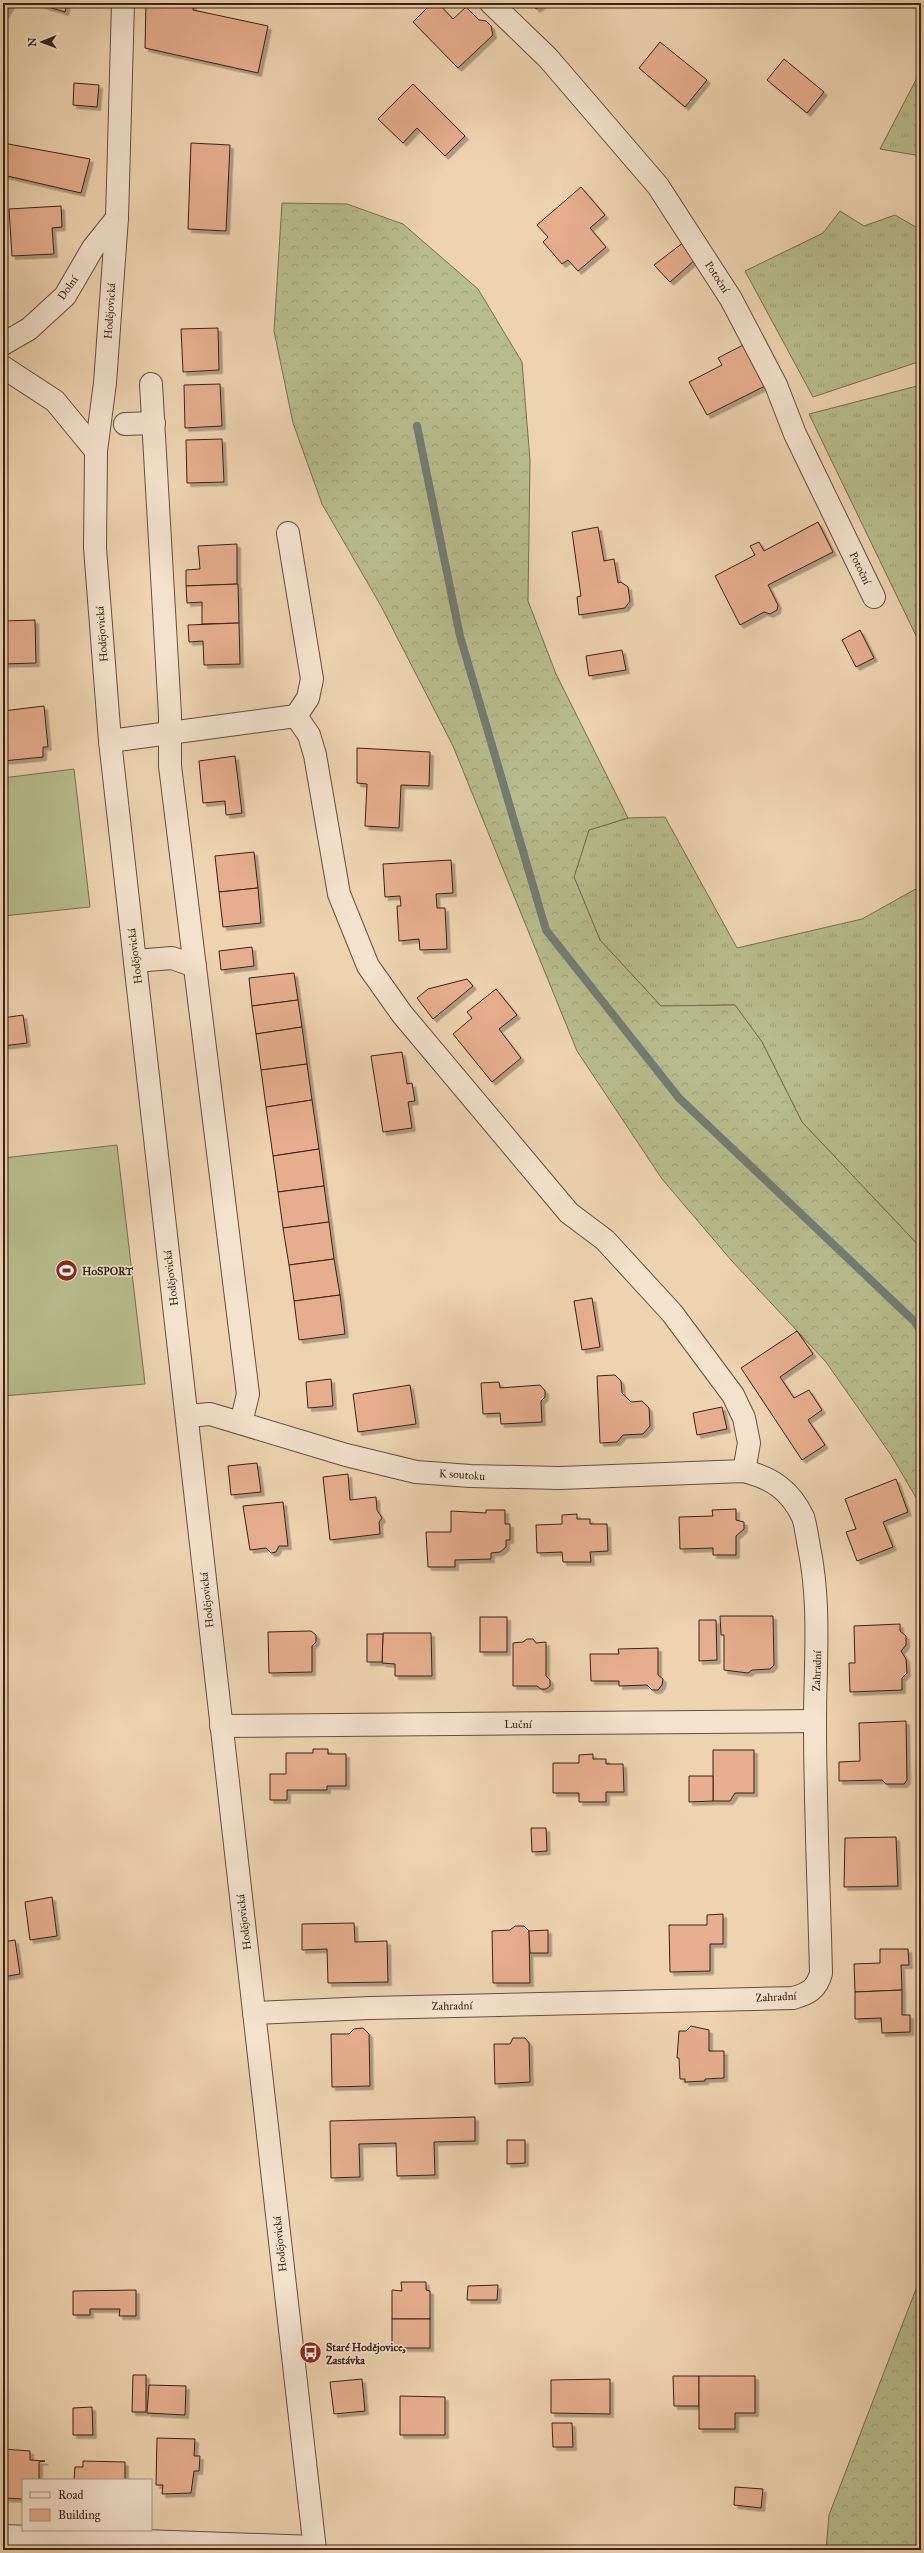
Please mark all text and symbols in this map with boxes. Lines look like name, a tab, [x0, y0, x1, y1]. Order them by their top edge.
north arrow	[22, 22, 62, 62]
text: N	[26, 37, 39, 47]
street label: Potoční	[702, 259, 732, 296]
street label: Dolní	[55, 273, 81, 302]
street label: Hodějovická	[102, 282, 118, 339]
street label: Potoční	[847, 550, 874, 587]
street label: Hodějovická	[94, 605, 110, 662]
street label: Hodějovická	[125, 927, 145, 985]
street label: Hodějovická	[161, 1249, 181, 1307]
sports icon: HoSPORT	[54, 1258, 80, 1284]
place label: HoSPORT	[82, 1265, 133, 1278]
street label: K soutoku	[439, 1467, 486, 1483]
street label: Hodějovická	[198, 1571, 216, 1629]
street label: Zahradní	[810, 1649, 824, 1692]
street label: Luční	[504, 1718, 533, 1731]
street label: Hodějovická	[234, 1893, 254, 1951]
street label: Zahradní	[755, 1989, 798, 2005]
street label: Zahradní	[431, 1999, 474, 2013]
street label: Hodějovická	[271, 2215, 289, 2273]
bus stop icon: Staré Hodějovice, Zastávka	[298, 2340, 324, 2366]
place label: Staré Hodějovice, Zastávka	[326, 2341, 406, 2367]
legend	[22, 2479, 152, 2531]
text: Road	[58, 2488, 84, 2502]
text: Building	[58, 2508, 101, 2523]

